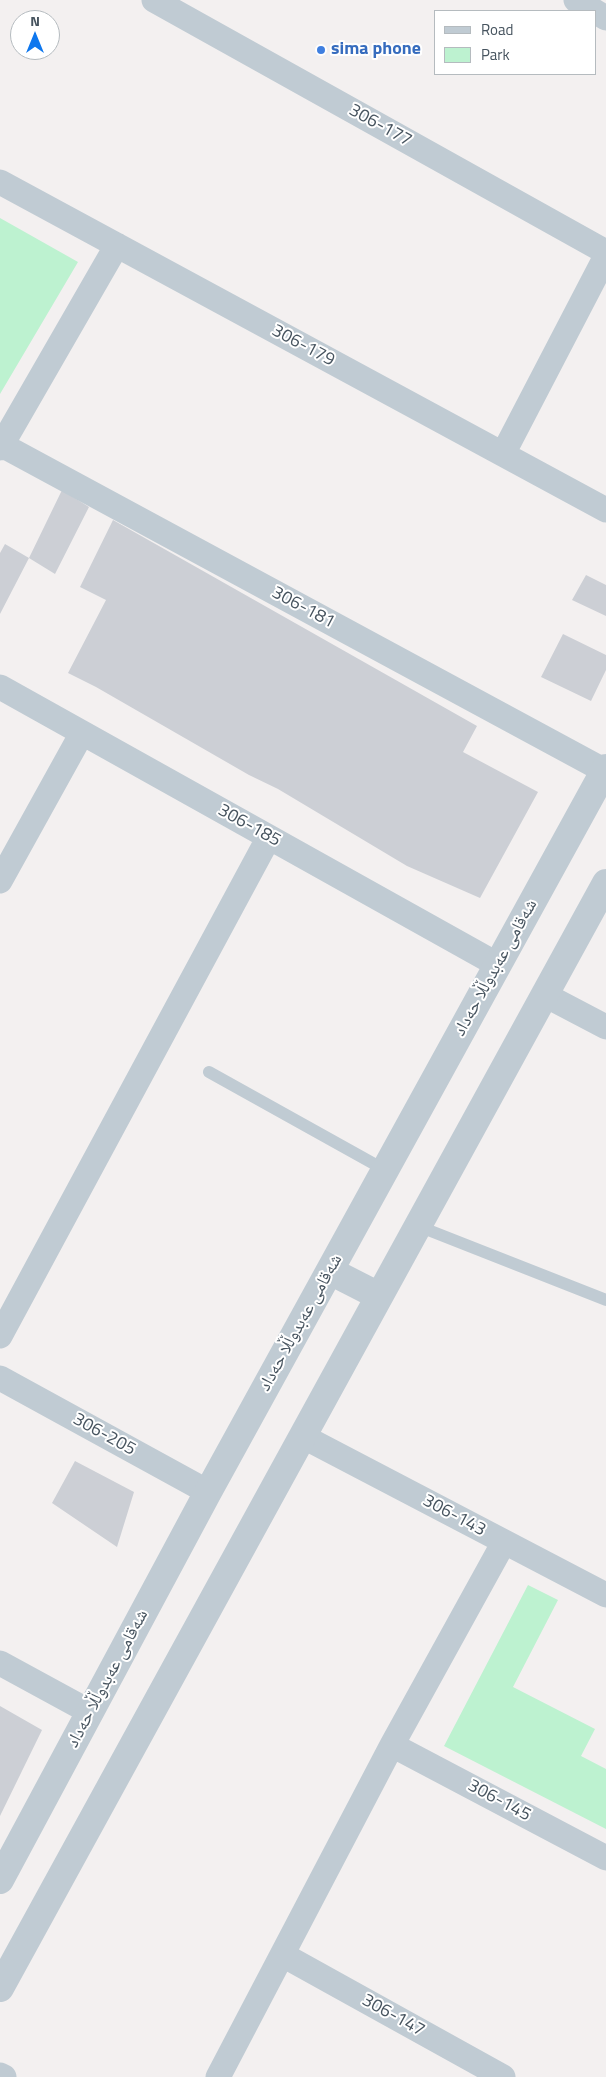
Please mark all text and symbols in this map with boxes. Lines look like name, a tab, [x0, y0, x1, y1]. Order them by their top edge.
north arrow	[10, 10, 60, 60]
text: N	[30, 10, 40, 31]
legend	[434, 10, 596, 75]
text: Road	[481, 18, 513, 41]
place label: sima phone	[331, 39, 421, 61]
text: Park	[481, 43, 510, 66]
marker: sima phone	[315, 44, 327, 56]
street label: 306-177	[345, 100, 415, 152]
street label: 306-179	[268, 320, 338, 372]
street label: 306-181	[268, 582, 338, 634]
street label: 306-185	[214, 800, 284, 852]
street label: شەقامی عەبدوڵڵا حەداد	[449, 896, 543, 1040]
street label: شەقامی عەبدوڵڵا حەداد	[254, 1251, 348, 1395]
street label: 306-205	[69, 1409, 139, 1461]
street label: 306-143	[419, 1490, 489, 1542]
street label: شەقامی عەبدوڵڵا حەداد	[62, 1606, 154, 1752]
street label: 306-145	[464, 1775, 534, 1827]
street label: 306-147	[358, 1990, 428, 2042]

